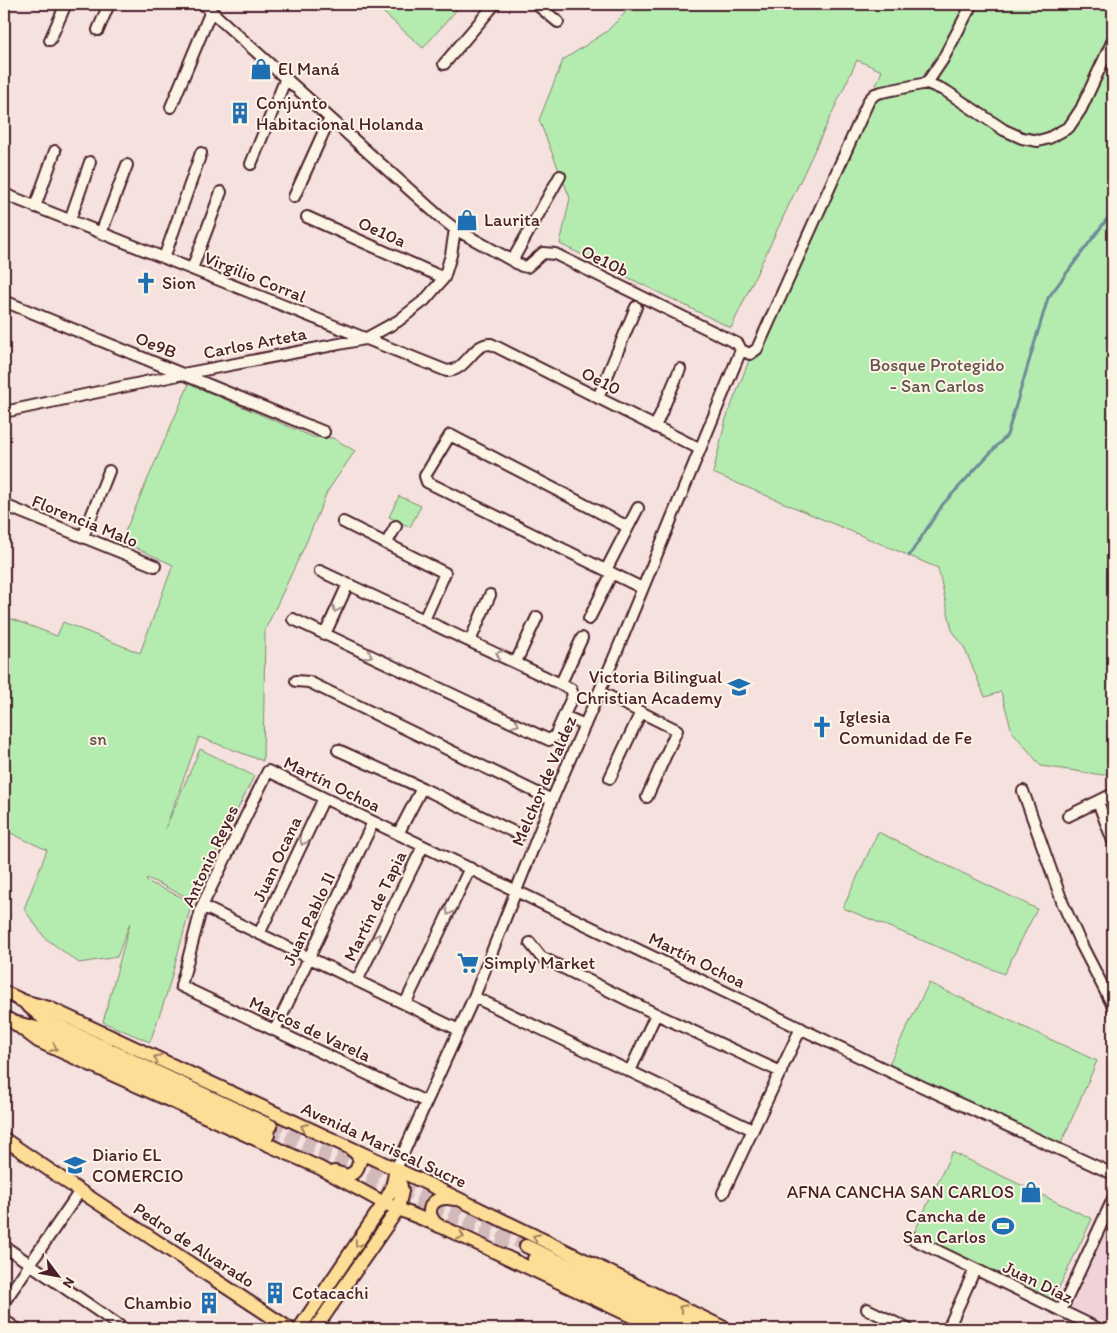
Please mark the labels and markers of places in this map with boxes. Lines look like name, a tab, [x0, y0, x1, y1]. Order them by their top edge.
shop icon: El Maná	[248, 56, 274, 82]
place label: El Maná	[278, 58, 340, 80]
place label: Conjunto Habitacional Holanda	[256, 92, 424, 135]
building icon: Conjunto Habitacional Holanda	[227, 100, 253, 126]
shop icon: Laurita	[454, 207, 480, 233]
place label: Laurita	[484, 209, 541, 231]
church icon: Sion	[133, 270, 159, 296]
place label: Sion	[162, 272, 196, 294]
place label: Victoria Bilingual Christian Academy	[576, 666, 722, 709]
school or university icon: Victoria Bilingual Christian Academy	[726, 674, 752, 700]
place label: Iglesia Comunidad de Fe	[839, 706, 972, 749]
church icon: Iglesia Comunidad de Fe	[809, 714, 835, 740]
supermarket icon: Simply Market	[455, 950, 481, 976]
place label: Simply Market	[484, 952, 595, 974]
place label: Diario EL COMERCIO	[92, 1144, 184, 1187]
school or university icon: Diario EL COMERCIO	[62, 1152, 88, 1178]
shop icon: AFNA CANCHA SAN CARLOS	[1018, 1179, 1044, 1205]
place label: AFNA CANCHA SAN CARLOS	[787, 1181, 1014, 1203]
place label: Cancha de San Carlos	[903, 1205, 986, 1248]
sports icon: Cancha de San Carlos	[990, 1213, 1016, 1239]
building icon: Cotacachi	[262, 1280, 288, 1306]
place label: Cotacachi	[292, 1282, 369, 1304]
building icon: Chambio	[196, 1290, 222, 1316]
place label: Chambio	[124, 1292, 192, 1314]

